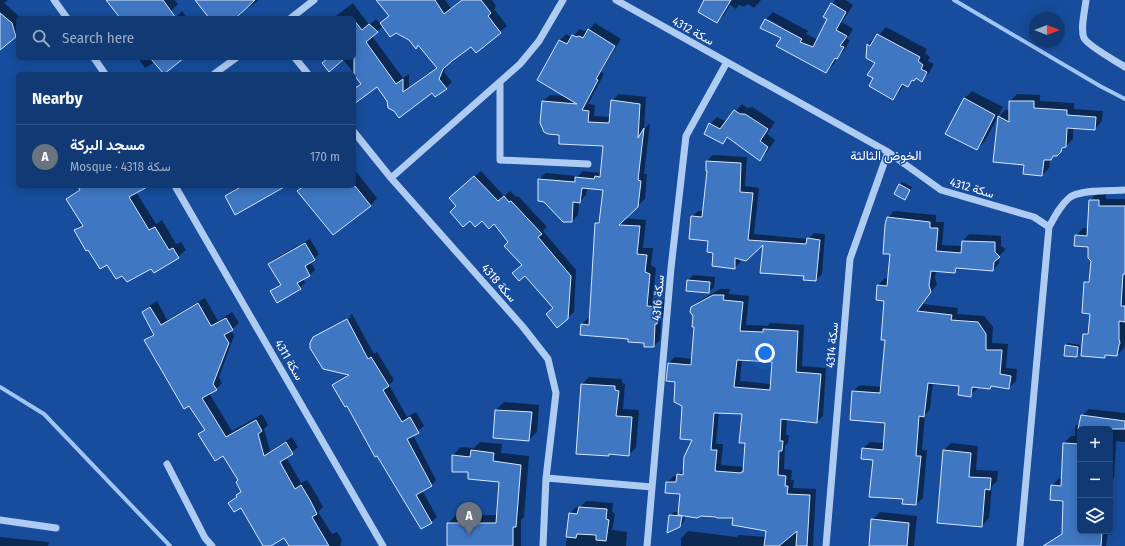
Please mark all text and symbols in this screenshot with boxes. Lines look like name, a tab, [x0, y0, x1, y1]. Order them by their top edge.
north arrow	[1029, 12, 1065, 48]
street label: سكة 4312	[670, 14, 716, 48]
search box	[16, 16, 356, 60]
icon: search	[30, 27, 52, 49]
text: Search here	[62, 29, 134, 47]
text: Nearby	[32, 88, 83, 109]
text: مسجد البركة	[70, 136, 145, 154]
district label: الخوض الثالثة	[850, 148, 922, 164]
text: A	[41, 149, 49, 164]
text: 170 m	[310, 149, 340, 164]
text: Mosque · سكة 4318	[70, 159, 171, 174]
street label: سكة 4312	[948, 175, 996, 201]
street label: سكة 4318	[479, 261, 519, 305]
street label: سكة 4316	[649, 274, 667, 322]
street label: سكة 4314	[823, 322, 841, 368]
street label: سكة 4311	[272, 337, 306, 383]
your location	[755, 343, 775, 363]
map controls	[1077, 426, 1113, 534]
button: +	[1077, 426, 1113, 462]
button: −	[1077, 462, 1113, 498]
button: layers	[1077, 498, 1113, 534]
pin: A	[456, 502, 482, 535]

